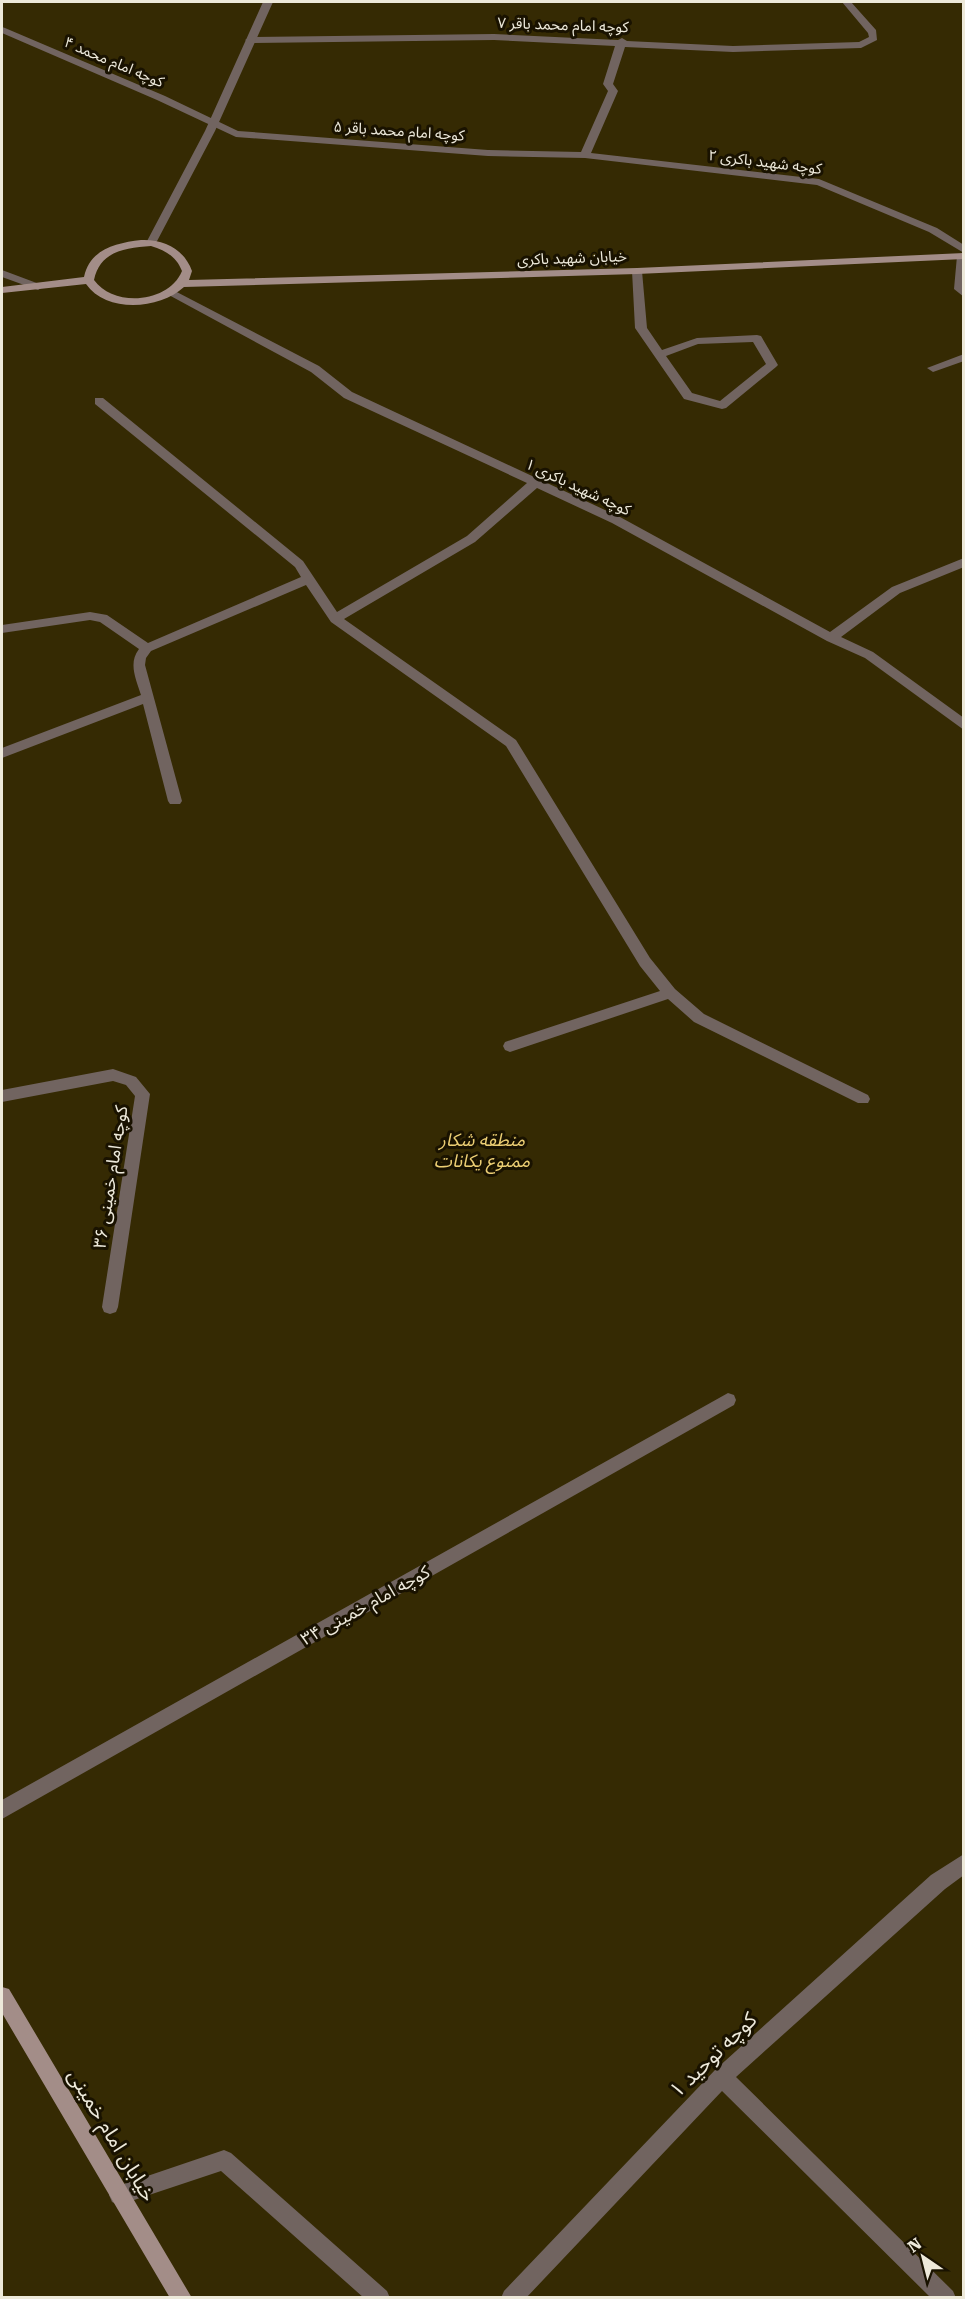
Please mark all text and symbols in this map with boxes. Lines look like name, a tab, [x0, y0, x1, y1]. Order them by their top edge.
street label: کوچه امام محمد باقر ۷	[497, 14, 630, 38]
street label: کوچه امام محمد ۴	[61, 33, 167, 93]
street label: کوچه امام محمد باقر ۵	[333, 117, 466, 147]
street label: کوچه شهید باکری ۲	[707, 146, 824, 179]
street label: خیابان شهید باکری	[517, 247, 627, 269]
street label: کوچه شهید باکری ۱	[522, 455, 634, 521]
street label: کوچه امام خمینی ۳۶	[88, 1103, 136, 1251]
park label: منطقه شکار ممنوع یکانات	[434, 1129, 531, 1175]
street label: کوچه امام خمینی ۳۴	[297, 1561, 436, 1653]
street label: کوچه توحید ۱	[665, 2007, 762, 2103]
street label: خیابان امام خمینی	[60, 2064, 161, 2208]
north arrow	[893, 2227, 953, 2287]
text: N	[904, 2234, 925, 2256]

